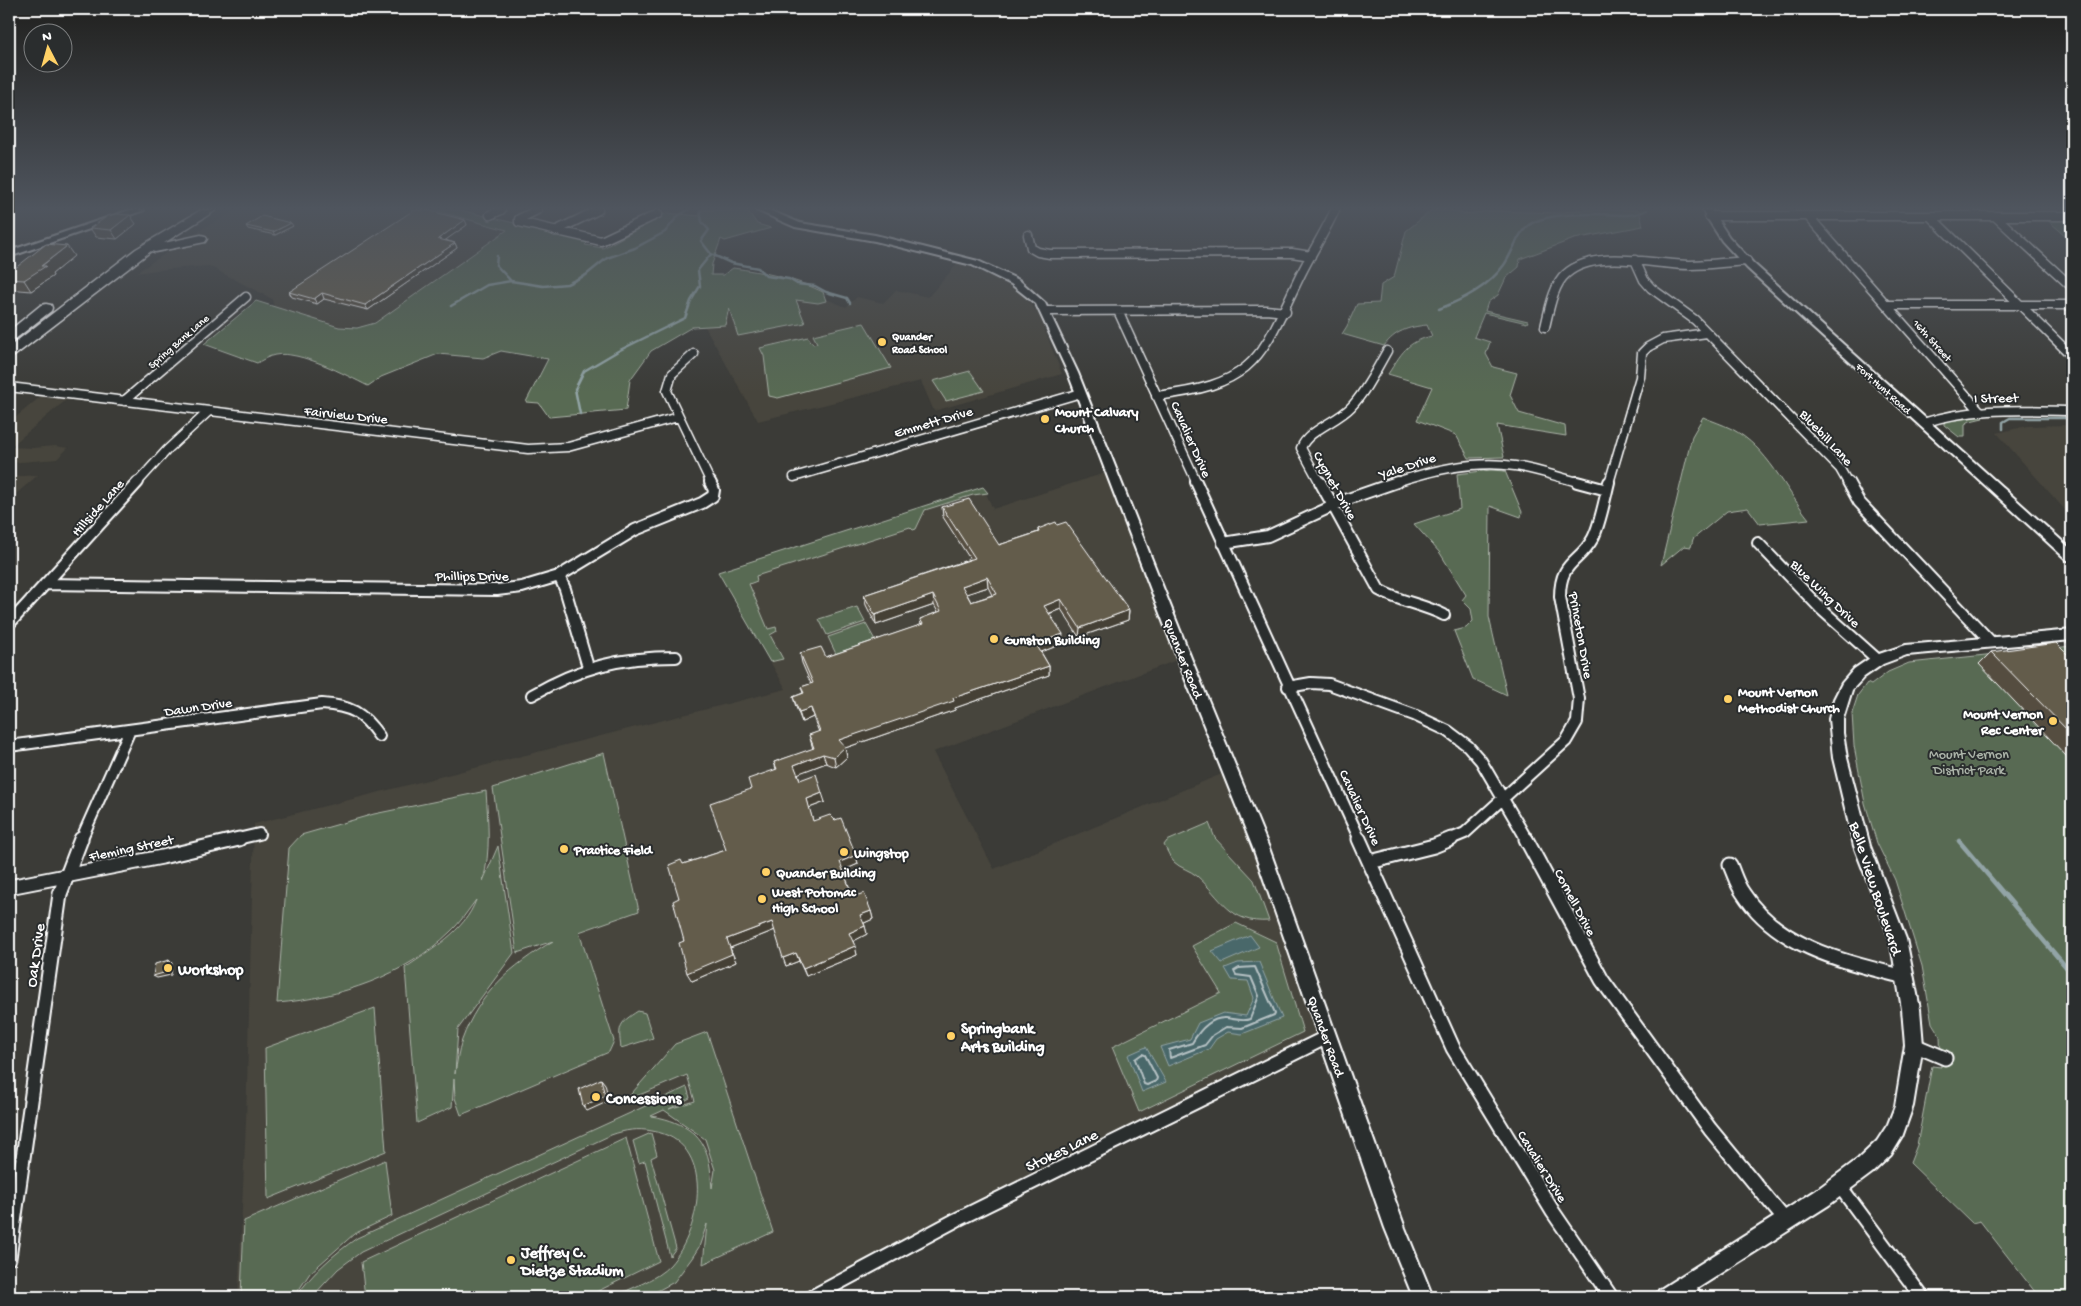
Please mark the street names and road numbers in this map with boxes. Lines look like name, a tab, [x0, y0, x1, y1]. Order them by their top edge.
street label: Spring Bank Lane	[147, 313, 212, 372]
street label: 16th Street	[1909, 317, 1954, 366]
street label: Fort Hunt Road	[1852, 361, 1914, 418]
street label: I Street	[1974, 391, 2019, 408]
street label: Cavalier Drive	[1165, 399, 1214, 481]
street label: Fairview Drive	[302, 404, 389, 429]
street label: Emmett Drive	[892, 404, 976, 443]
street label: Bluebill Lane	[1794, 406, 1856, 471]
street label: Cygnet Drive	[1308, 449, 1360, 524]
street label: Yale Drive	[1375, 450, 1439, 485]
street label: Hillside Lane	[69, 476, 129, 541]
street label: Blue Wing Drive	[1785, 556, 1863, 633]
street label: Phillips Drive	[434, 569, 509, 586]
street label: Princeton Drive	[1563, 590, 1596, 681]
street label: Quander Road	[1158, 616, 1206, 703]
street label: Dawn Drive	[162, 695, 234, 722]
street label: Cavalier Drive	[1334, 768, 1384, 849]
street label: Belle View Boulevard	[1843, 819, 1905, 960]
street label: Fleming Street	[87, 832, 176, 867]
street label: Cornell Drive	[1549, 867, 1599, 940]
street label: Oak Drive	[24, 922, 51, 989]
street label: Quander Road	[1302, 994, 1348, 1081]
street label: Stokes Lane	[1023, 1126, 1102, 1178]
street label: Cavalier Drive	[1512, 1128, 1570, 1207]

